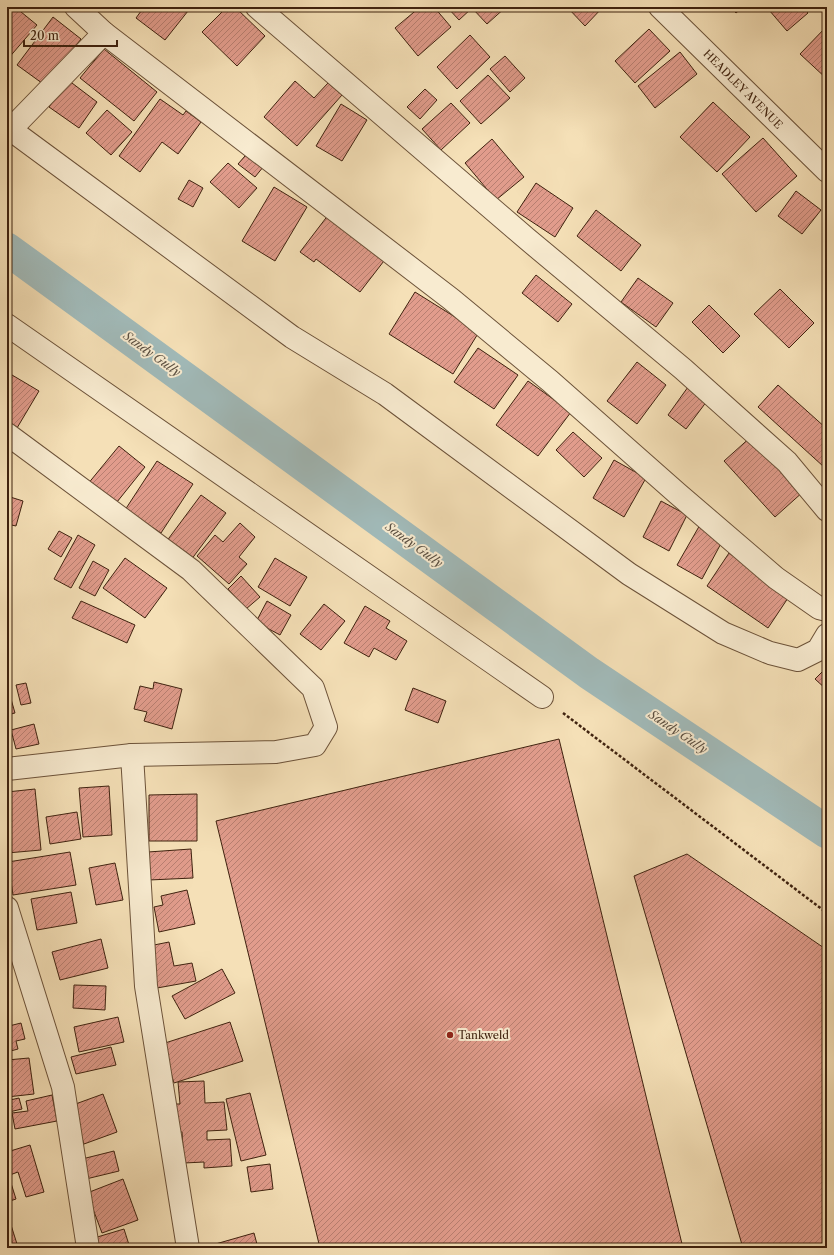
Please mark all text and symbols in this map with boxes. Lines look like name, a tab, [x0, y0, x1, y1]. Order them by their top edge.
scale bar	[24, 22, 117, 48]
text: 20 m	[30, 28, 59, 43]
street label: HEADLEY AVENUE	[700, 46, 786, 132]
water label: Sandy Gully	[120, 327, 184, 379]
water label: Sandy Gully	[382, 518, 446, 570]
water label: Sandy Gully	[645, 706, 710, 757]
place label: Tankweld	[458, 1028, 509, 1042]
marker: Tankweld	[445, 1030, 455, 1040]

